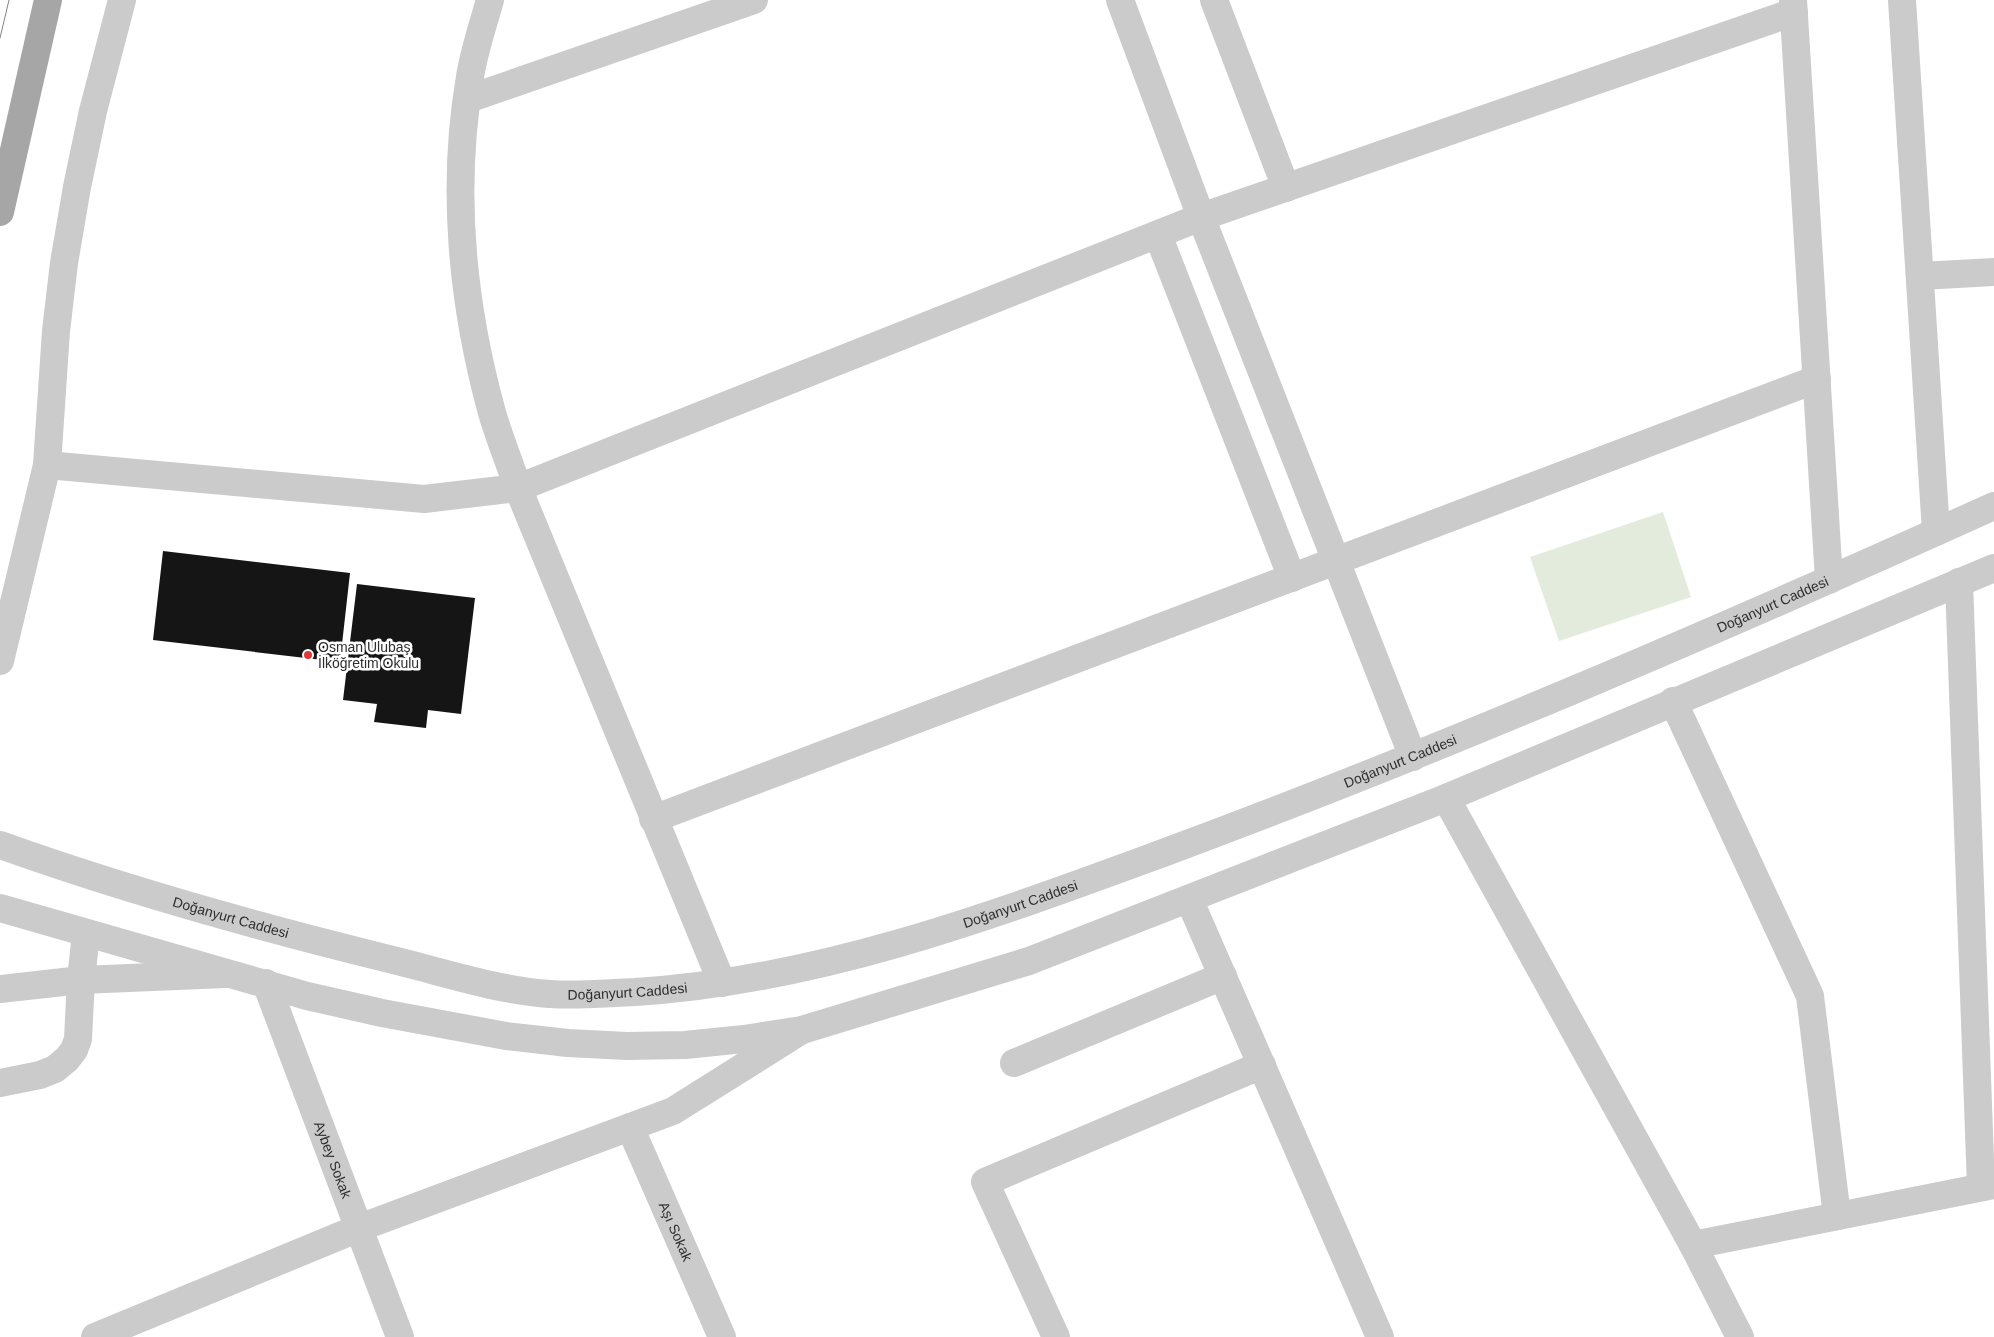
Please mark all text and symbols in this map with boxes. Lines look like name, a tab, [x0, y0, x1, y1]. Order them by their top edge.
street label: Doğanyurt Caddesi	[1714, 573, 1831, 636]
place label: Osman Ulubaş İlköğretim Okulu	[318, 639, 419, 671]
marker: Osman Ulubaş İlköğretim Okulu	[302, 649, 314, 661]
street label: Doğanyurt Caddesi	[1342, 731, 1459, 791]
street label: Doğanyurt Caddesi	[961, 877, 1080, 931]
street label: Doğanyurt Caddesi	[171, 893, 291, 941]
street label: Doğanyurt Caddesi	[567, 979, 688, 1003]
street label: Aybey Sokak	[311, 1119, 355, 1202]
street label: Aşı Sokak	[656, 1199, 696, 1264]

